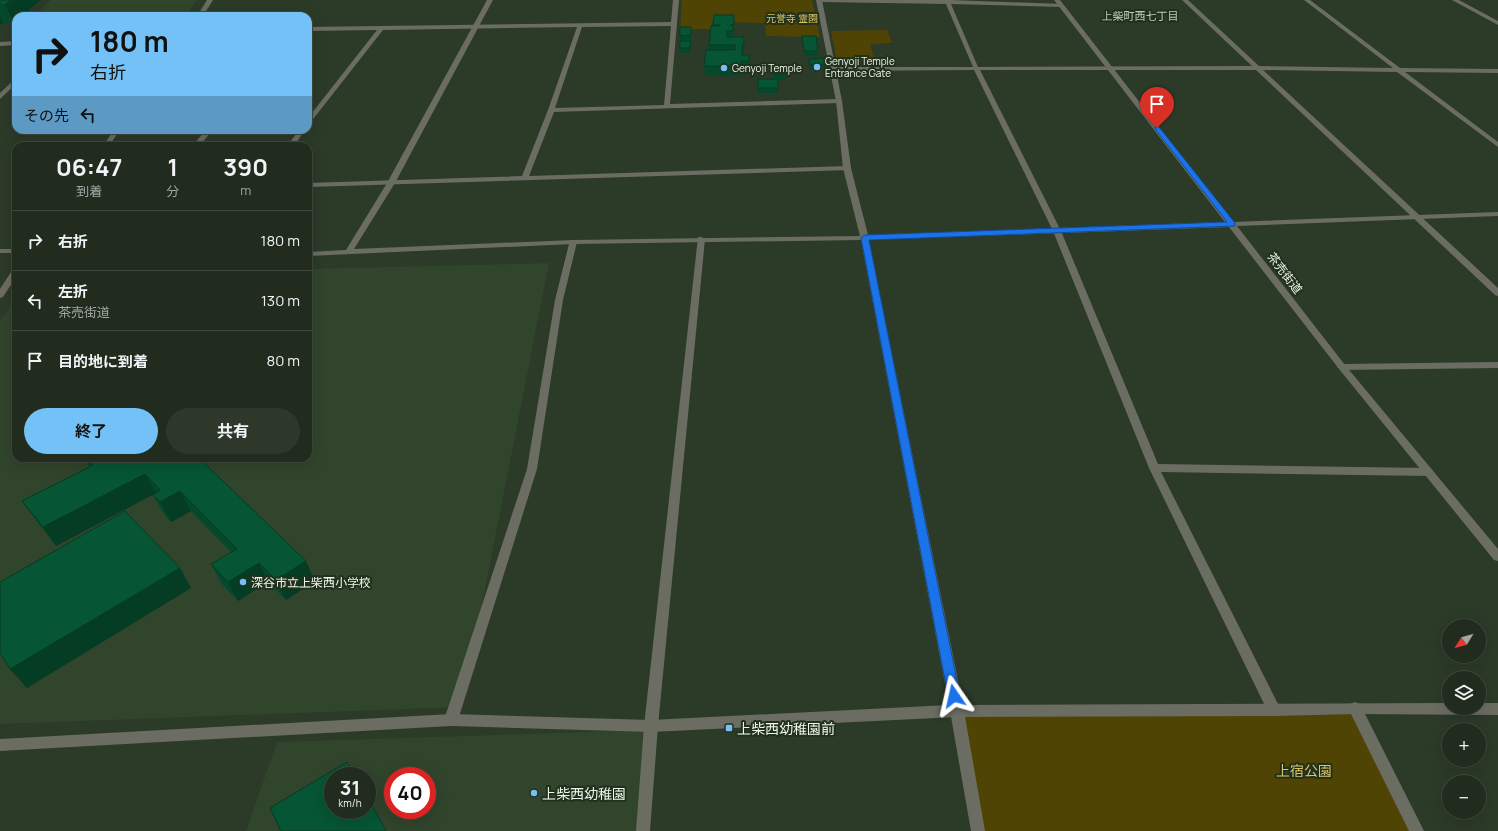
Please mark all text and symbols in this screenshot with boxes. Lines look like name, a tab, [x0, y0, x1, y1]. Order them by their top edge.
district label: 上柴町西七丁目	[1102, 8, 1179, 23]
park label: 元誉寺 霊園	[766, 11, 818, 25]
text: 180 m	[90, 22, 169, 60]
icon: right	[24, 28, 76, 80]
place label: Genyoji Temple Entrance Gate	[825, 54, 895, 80]
text: 右折	[90, 60, 126, 84]
place label: Genyoji Temple	[732, 61, 802, 75]
marker: Genyoji Temple Entrance Gate	[812, 62, 822, 72]
marker: Genyoji Temple	[719, 63, 729, 73]
pin	[1140, 87, 1174, 128]
icon: arrive	[1146, 93, 1168, 115]
icon: left	[77, 104, 99, 126]
text: その先	[24, 105, 69, 126]
text: 06:47	[56, 150, 122, 183]
text: 1	[168, 150, 178, 183]
text: 390	[223, 150, 268, 183]
text: m	[240, 181, 251, 199]
text: 到着	[76, 182, 102, 200]
text: 分	[166, 182, 179, 200]
icon: right	[24, 230, 46, 252]
text: 180 m	[261, 230, 300, 251]
text: 右折	[58, 231, 88, 252]
street label: 茶売街道	[1264, 249, 1306, 297]
text: 左折	[58, 281, 88, 302]
icon: left	[24, 290, 46, 312]
text: 130 m	[261, 290, 300, 311]
text: 茶売街道	[58, 303, 110, 321]
icon: arrive	[24, 350, 46, 372]
text: 80 m	[266, 350, 300, 371]
text: 目的地に到着	[58, 351, 148, 372]
button: 終了	[24, 408, 158, 454]
button: 共有	[166, 408, 300, 454]
place label: 深谷市立上柴西小学校	[251, 574, 371, 591]
marker: 深谷市立上柴西小学校	[238, 577, 248, 587]
north arrow	[1442, 619, 1486, 663]
map controls	[1442, 619, 1486, 819]
button: layers	[1442, 671, 1486, 715]
position arrow	[933, 675, 975, 717]
place label: 上柴西幼稚園前	[737, 719, 835, 738]
marker: 上柴西幼稚園前	[724, 723, 734, 733]
button: +	[1442, 723, 1486, 767]
park label: 上宿公園	[1276, 761, 1332, 780]
speed limit sign: 40	[384, 767, 436, 819]
text: 31	[340, 774, 360, 801]
button: −	[1442, 775, 1486, 819]
place label: 上柴西幼稚園	[542, 784, 626, 803]
marker: 上柴西幼稚園	[529, 788, 539, 798]
text: km/h	[338, 796, 362, 810]

